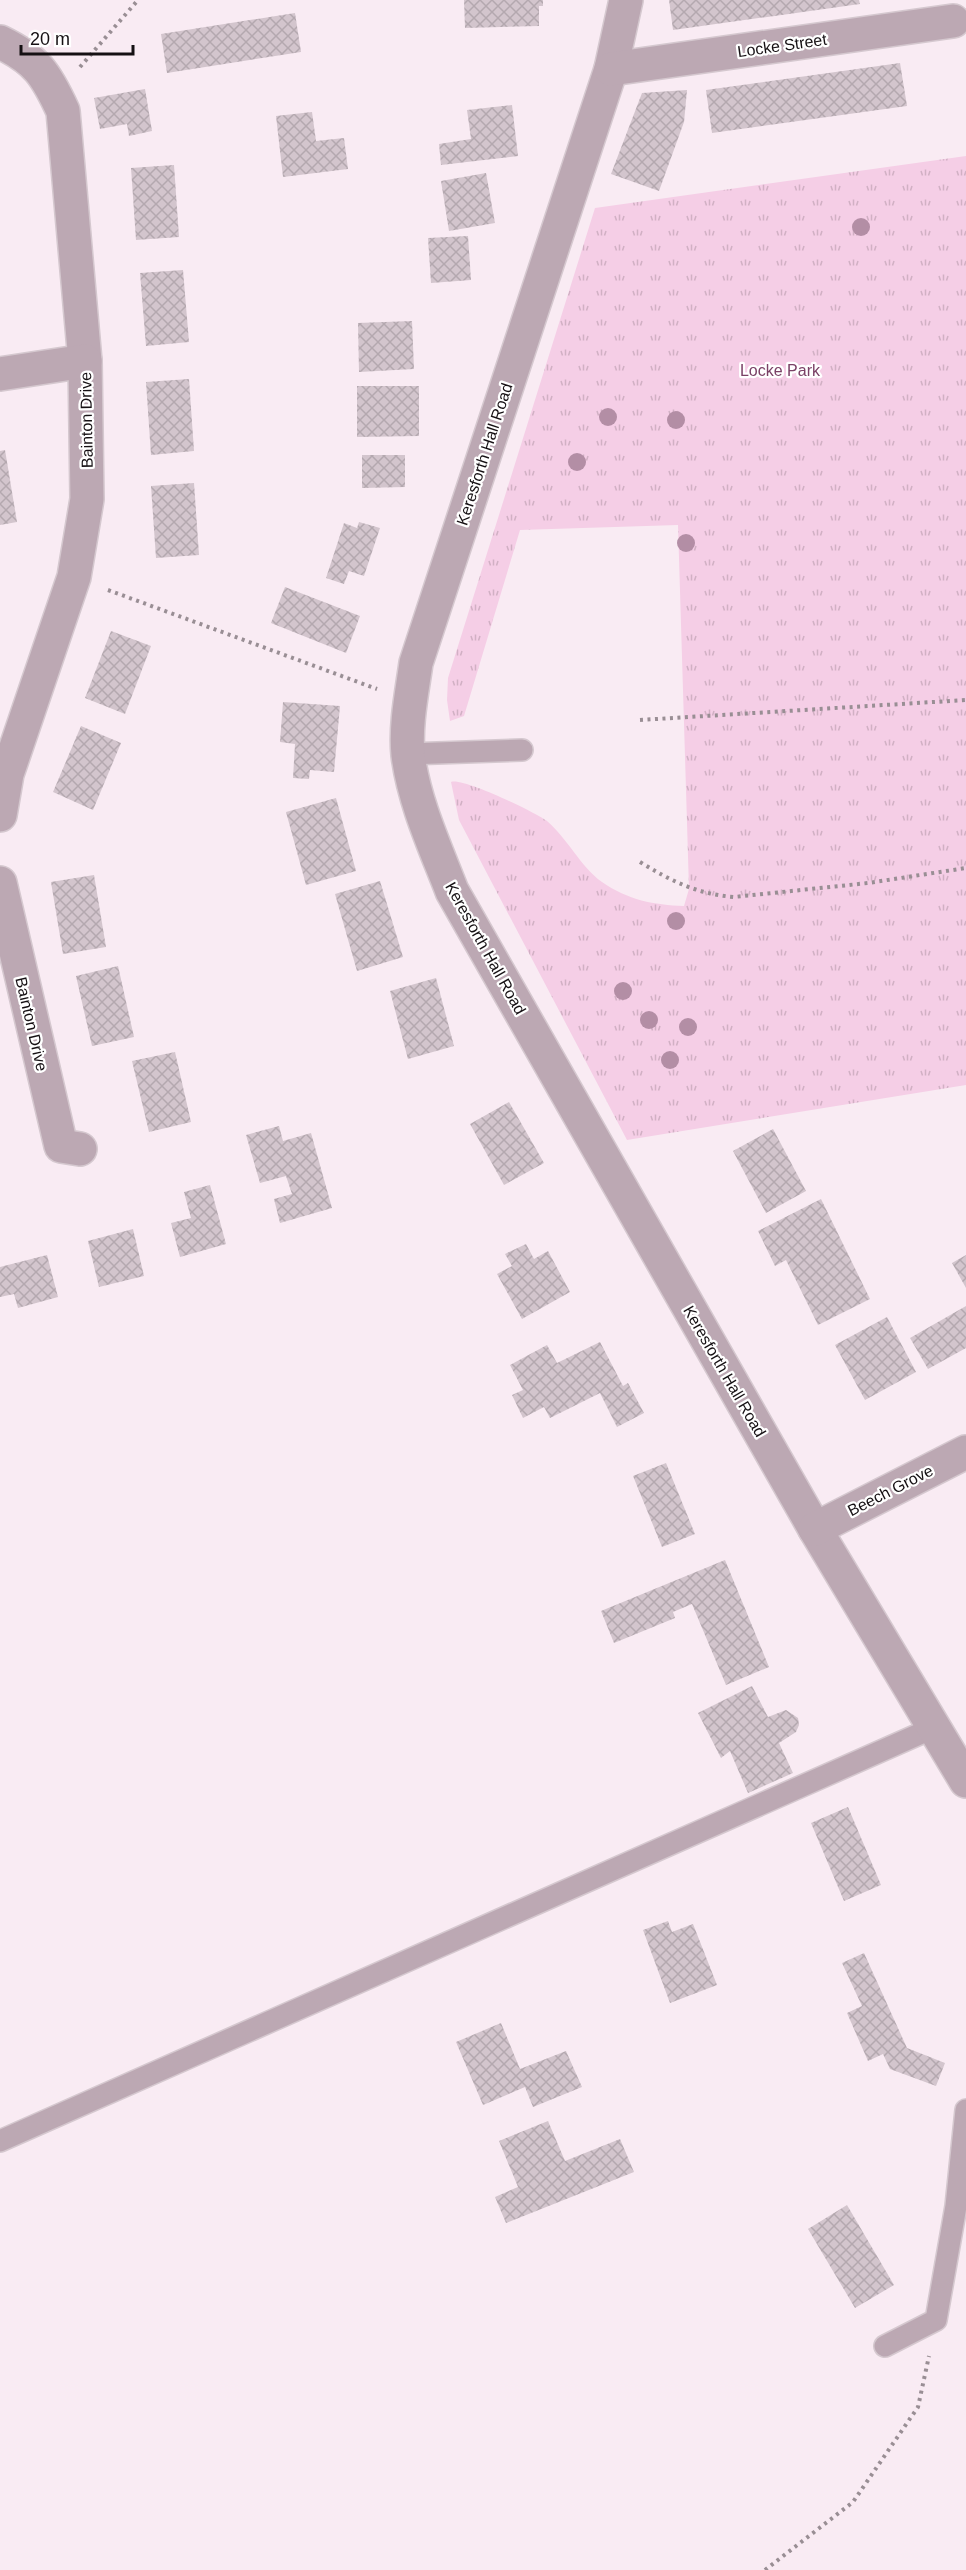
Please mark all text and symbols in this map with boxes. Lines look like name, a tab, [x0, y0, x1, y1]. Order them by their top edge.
scale bar	[21, 18, 134, 56]
text: 20 m	[30, 29, 70, 49]
street label: Locke Street	[736, 31, 828, 60]
park label: Locke Park	[740, 362, 821, 379]
street label: Bainton Drive	[77, 372, 96, 468]
street label: Keresforth Hall Road	[453, 381, 516, 527]
street label: Keresforth Hall Road	[442, 879, 529, 1017]
street label: Bainton Drive	[12, 975, 51, 1073]
street label: Keresforth Hall Road	[680, 1303, 769, 1440]
street label: Beech Grove	[845, 1462, 936, 1519]

